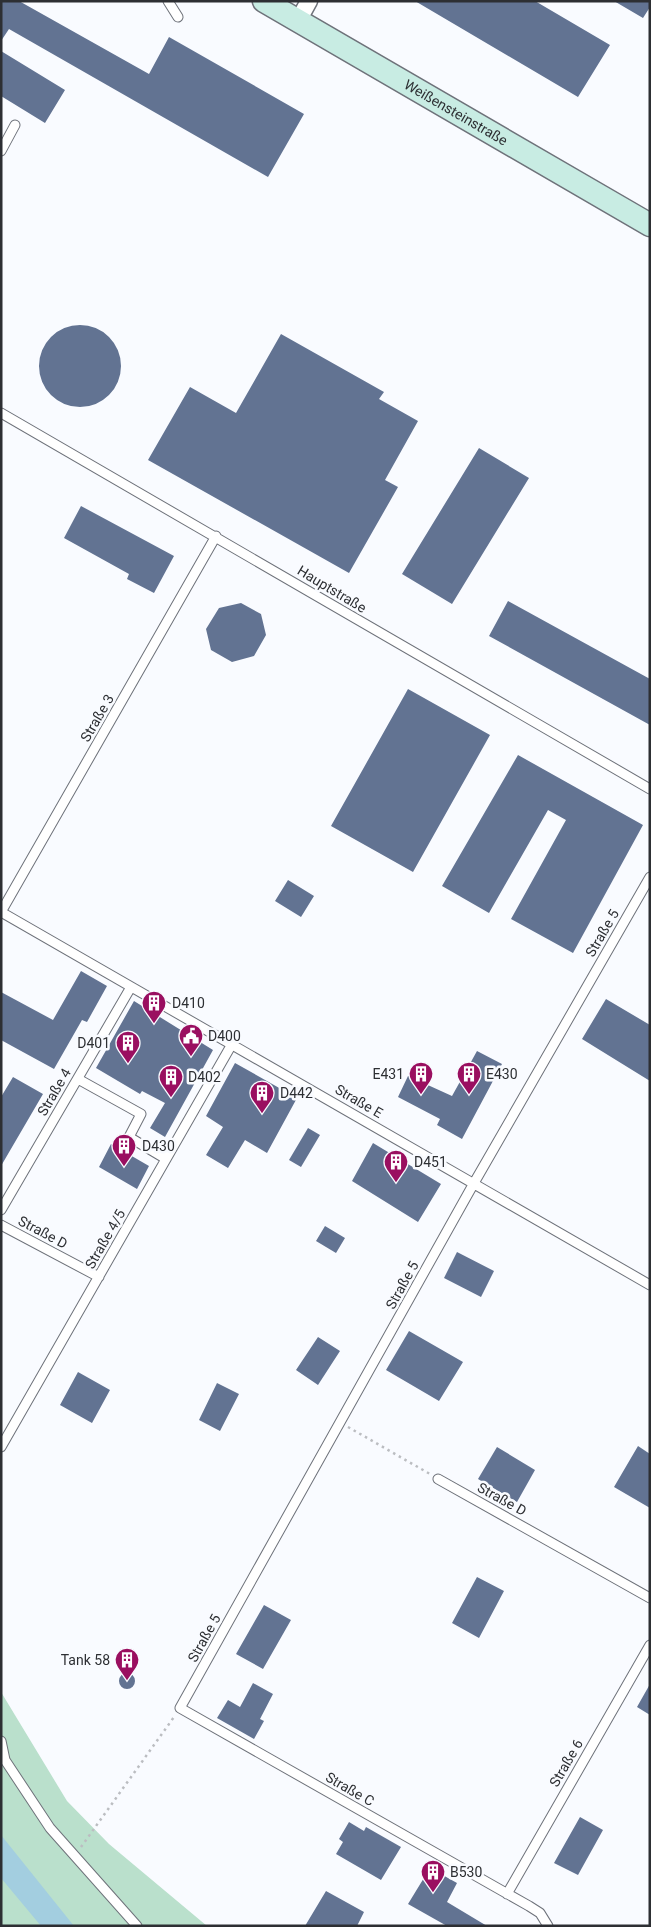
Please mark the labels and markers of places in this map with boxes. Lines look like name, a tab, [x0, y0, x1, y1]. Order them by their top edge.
building icon: D410	[141, 990, 167, 1024]
place label: D410	[172, 995, 205, 1011]
public building icon: D400	[178, 1023, 204, 1057]
place label: D400	[208, 1028, 241, 1044]
building icon: D401	[115, 1030, 141, 1064]
place label: D401	[77, 1035, 110, 1051]
building icon: E431	[408, 1061, 434, 1095]
building icon: E430	[456, 1061, 482, 1095]
building icon: D402	[158, 1064, 184, 1098]
place label: E431	[372, 1066, 404, 1082]
place label: E430	[486, 1066, 518, 1082]
place label: D402	[188, 1069, 221, 1085]
building icon: D442	[249, 1080, 275, 1114]
place label: D442	[280, 1085, 313, 1101]
building icon: D430	[111, 1133, 137, 1167]
place label: D430	[142, 1138, 175, 1154]
building icon: D451	[383, 1149, 409, 1183]
place label: D451	[414, 1154, 447, 1170]
building icon: Tank 58	[114, 1647, 140, 1681]
place label: Tank 58	[61, 1652, 110, 1668]
building icon: B530	[420, 1859, 446, 1893]
place label: B530	[450, 1864, 482, 1880]

